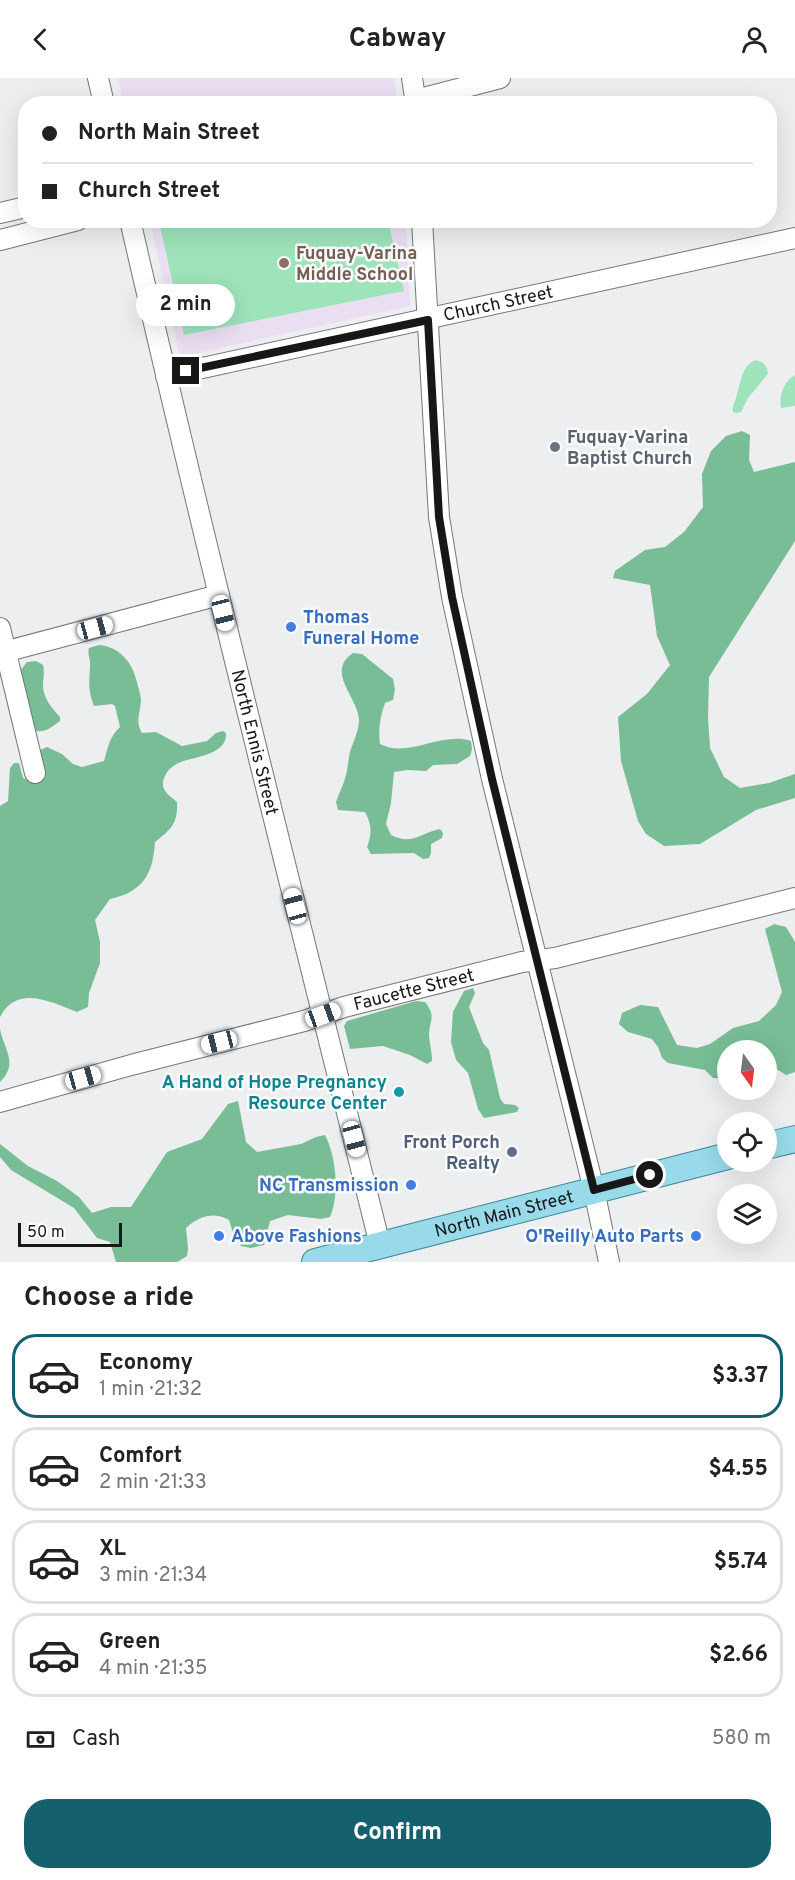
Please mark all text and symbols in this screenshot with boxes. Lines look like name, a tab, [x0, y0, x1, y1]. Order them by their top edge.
text: Cabway	[349, 22, 446, 56]
icon: back	[24, 23, 57, 56]
icon: person	[738, 23, 771, 56]
text: North Main Street	[78, 120, 260, 147]
text: Church Street	[78, 178, 220, 205]
place label: Fuquay-Varina Middle School	[296, 243, 417, 287]
marker: Fuquay-Varina Middle School	[277, 256, 291, 270]
street label: Church Street	[441, 281, 555, 328]
callout: 2 min	[136, 284, 236, 326]
text: 2 min	[159, 292, 212, 318]
route end	[172, 357, 199, 384]
place label: Fuquay-Varina Baptist Church	[567, 427, 692, 471]
marker: Fuquay-Varina Baptist Church	[548, 440, 562, 454]
car	[210, 593, 236, 633]
place label: Thomas Funeral Home	[303, 607, 419, 651]
car	[75, 615, 115, 641]
marker: Thomas Funeral Home	[284, 620, 298, 634]
street label: North Ennis Street	[225, 668, 283, 818]
car	[282, 886, 308, 926]
street label: Faucette Street	[351, 965, 477, 1017]
car	[303, 1000, 343, 1030]
car	[199, 1029, 239, 1055]
north arrow	[717, 1040, 777, 1100]
map controls	[717, 1040, 777, 1244]
car	[63, 1064, 103, 1092]
place label: A Hand of Hope Pregnancy Resource Center	[162, 1072, 387, 1116]
marker: A Hand of Hope Pregnancy Resource Center	[392, 1085, 406, 1099]
button: locate	[717, 1112, 777, 1172]
car	[341, 1119, 367, 1159]
place label: Front Porch Realty	[403, 1132, 500, 1176]
marker: Front Porch Realty	[505, 1145, 519, 1159]
route start	[636, 1161, 663, 1188]
place label: NC Transmission	[259, 1175, 399, 1198]
marker: NC Transmission	[404, 1178, 418, 1192]
button: layers	[717, 1184, 777, 1244]
street label: North Main Street	[432, 1186, 576, 1244]
scale bar	[18, 1220, 122, 1248]
text: 50 m	[27, 1223, 65, 1243]
place label: Above Fashions	[231, 1226, 362, 1249]
place label: O'Reilly Auto Parts	[525, 1226, 684, 1249]
marker: Above Fashions	[212, 1229, 226, 1243]
marker: O'Reilly Auto Parts	[689, 1229, 703, 1243]
text: Choose a ride	[24, 1281, 194, 1315]
icon: car	[27, 1349, 81, 1403]
text: Economy	[99, 1350, 193, 1377]
text: $3.37	[712, 1363, 768, 1390]
text: 1 min · 21:32	[99, 1377, 202, 1403]
icon: car	[27, 1442, 81, 1496]
text: Comfort	[99, 1443, 182, 1470]
text: $4.55	[708, 1456, 768, 1483]
text: 2 min · 21:33	[99, 1470, 207, 1496]
icon: car	[27, 1535, 81, 1589]
text: XL	[99, 1536, 126, 1563]
text: $5.74	[714, 1549, 768, 1576]
text: 3 min · 21:34	[99, 1563, 207, 1589]
icon: car	[27, 1628, 81, 1682]
text: Green	[99, 1629, 161, 1656]
text: $2.66	[709, 1642, 768, 1669]
text: 4 min · 21:35	[99, 1656, 207, 1682]
icon: cash	[24, 1723, 57, 1756]
text: Cash	[72, 1726, 121, 1753]
text: 580 m	[712, 1726, 771, 1752]
button: Confirm	[24, 1799, 771, 1868]

